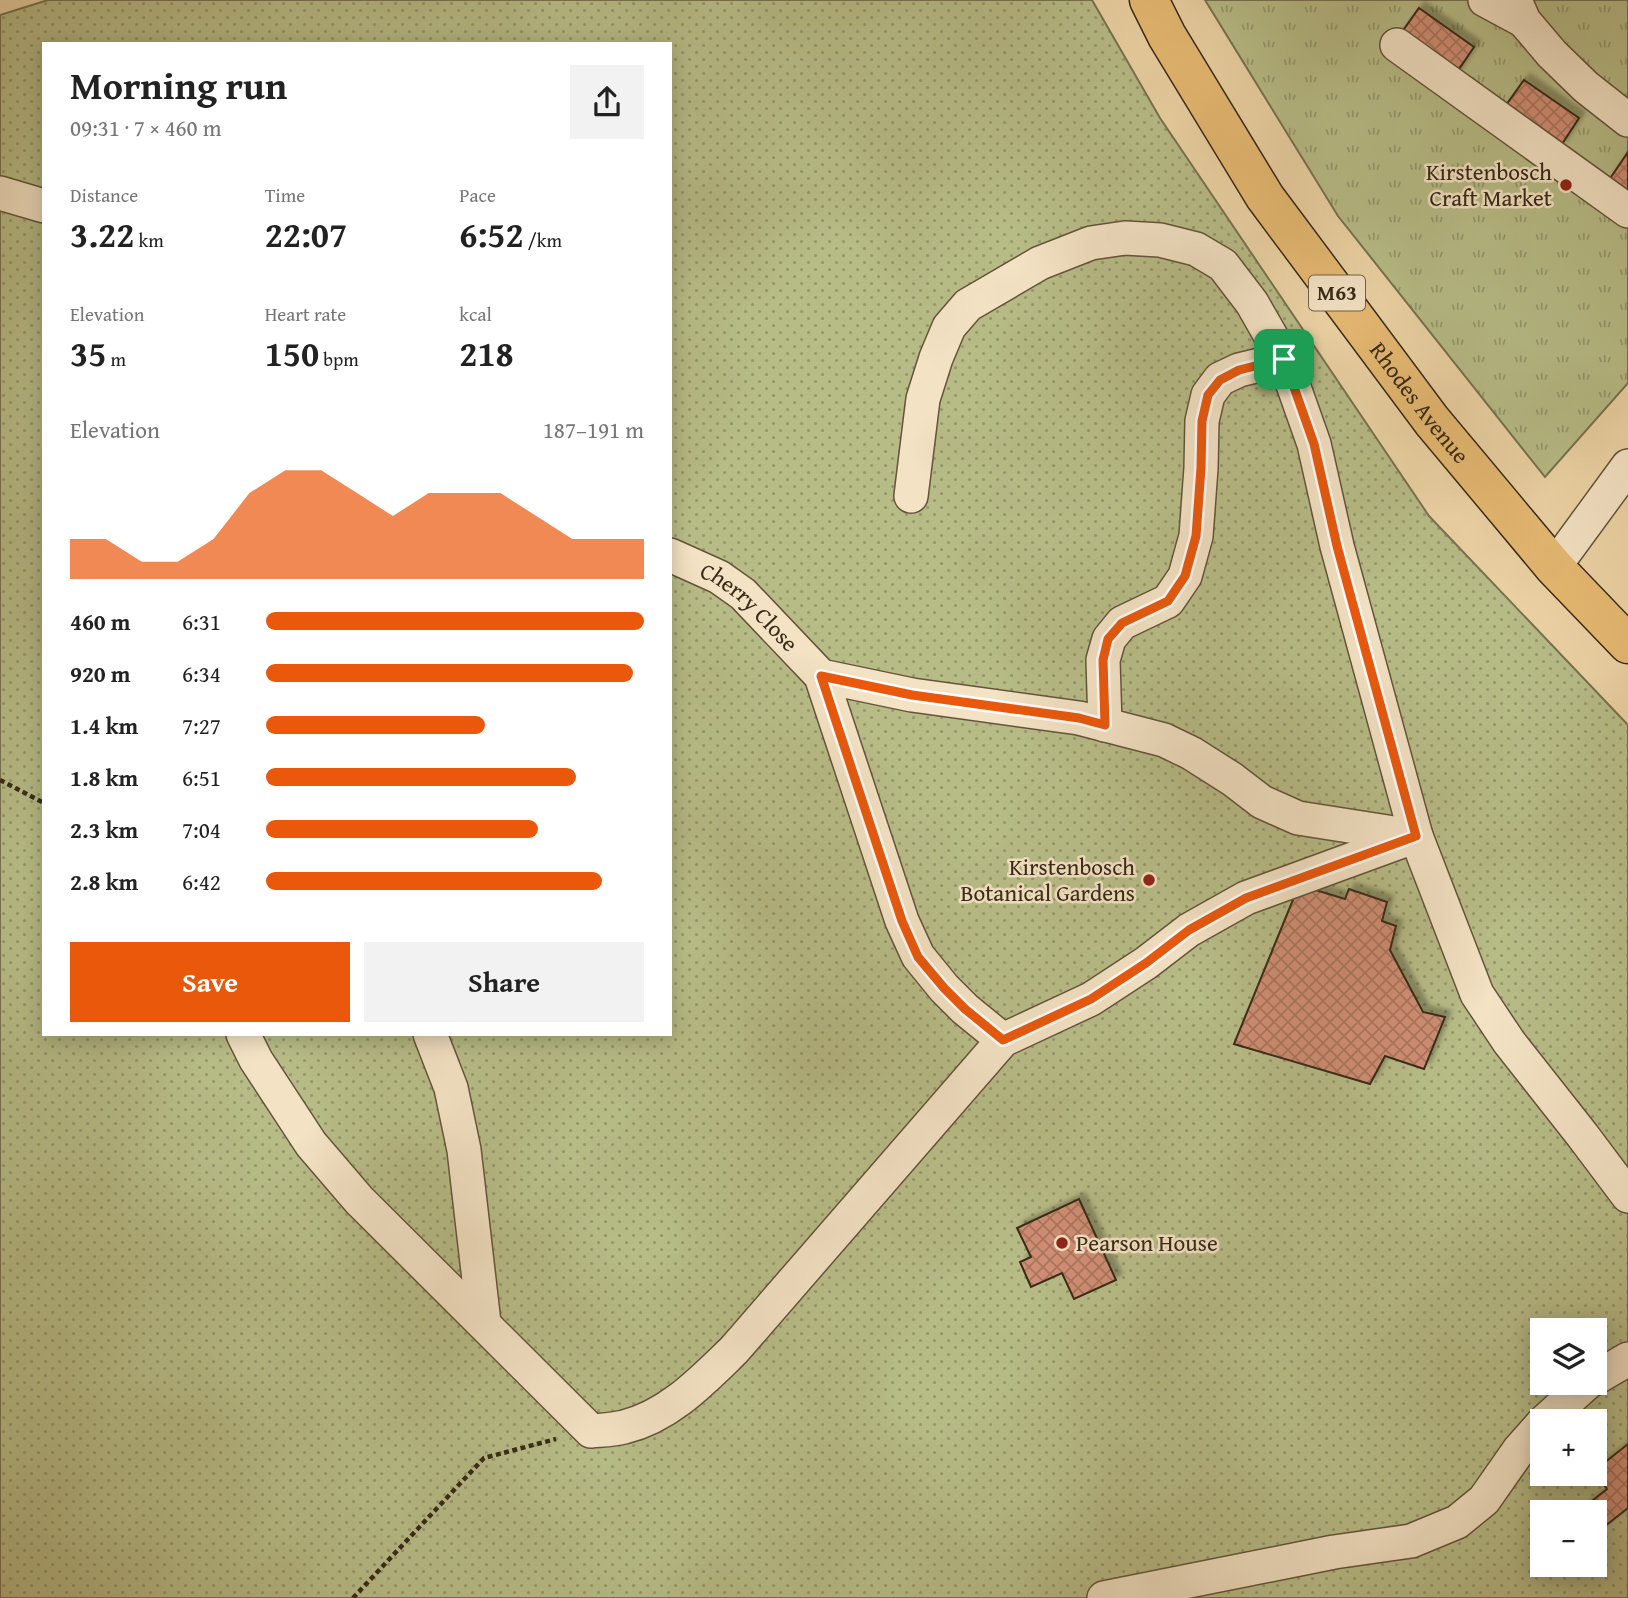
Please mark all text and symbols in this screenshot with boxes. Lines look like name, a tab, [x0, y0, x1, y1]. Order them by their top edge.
text: Morning run	[70, 57, 287, 113]
button: share	[570, 65, 644, 139]
text: 09:31 · 7 × 460 m	[70, 111, 222, 144]
place label: Kirstenbosch Craft Market	[1426, 155, 1552, 214]
marker: Kirstenbosch Craft Market	[1558, 177, 1574, 193]
text: Distance	[70, 181, 138, 209]
text: Time	[265, 181, 305, 209]
text: Pace	[459, 181, 496, 209]
text: 3.22	[70, 209, 134, 260]
text: 22:07	[265, 209, 347, 260]
text: 6:52	[459, 209, 524, 260]
text: km	[134, 226, 164, 254]
text: /km	[524, 226, 562, 254]
road number: M63	[1309, 276, 1365, 310]
text: Elevation	[70, 300, 144, 328]
text: Heart rate	[265, 300, 346, 328]
text: kcal	[459, 300, 492, 328]
text: 35	[70, 328, 106, 379]
text: 150	[265, 328, 319, 379]
text: 218	[459, 328, 514, 379]
pin	[1254, 329, 1314, 389]
street label: Rhodes Avenue	[1362, 335, 1478, 470]
icon: arrive	[1265, 340, 1303, 378]
text: m	[106, 345, 126, 373]
text: bpm	[319, 345, 359, 373]
text: Elevation	[70, 413, 160, 446]
text: 187–191 m	[543, 413, 644, 446]
street label: Cherry Close	[695, 554, 806, 659]
text: 460 m	[70, 605, 131, 638]
text: 6:31	[182, 605, 221, 638]
text: 920 m	[70, 657, 131, 690]
text: 6:34	[182, 657, 221, 690]
text: 1.4 km	[70, 709, 138, 742]
text: 7:27	[182, 709, 221, 742]
text: 1.8 km	[70, 761, 138, 794]
text: 6:51	[182, 761, 221, 794]
text: 2.3 km	[70, 813, 138, 846]
text: 7:04	[182, 813, 221, 846]
place label: Kirstenbosch Botanical Gardens	[960, 850, 1135, 909]
text: 2.8 km	[70, 865, 138, 898]
text: 6:42	[182, 865, 221, 898]
marker: Kirstenbosch Botanical Gardens	[1141, 872, 1157, 888]
button: Save	[70, 942, 350, 1022]
button: Share	[364, 942, 644, 1022]
place label: Pearson House	[1076, 1226, 1218, 1259]
marker: Pearson House	[1054, 1235, 1070, 1251]
map controls	[1530, 1318, 1607, 1577]
button: layers	[1530, 1318, 1607, 1395]
button: +	[1530, 1409, 1607, 1486]
button: −	[1530, 1500, 1607, 1577]

